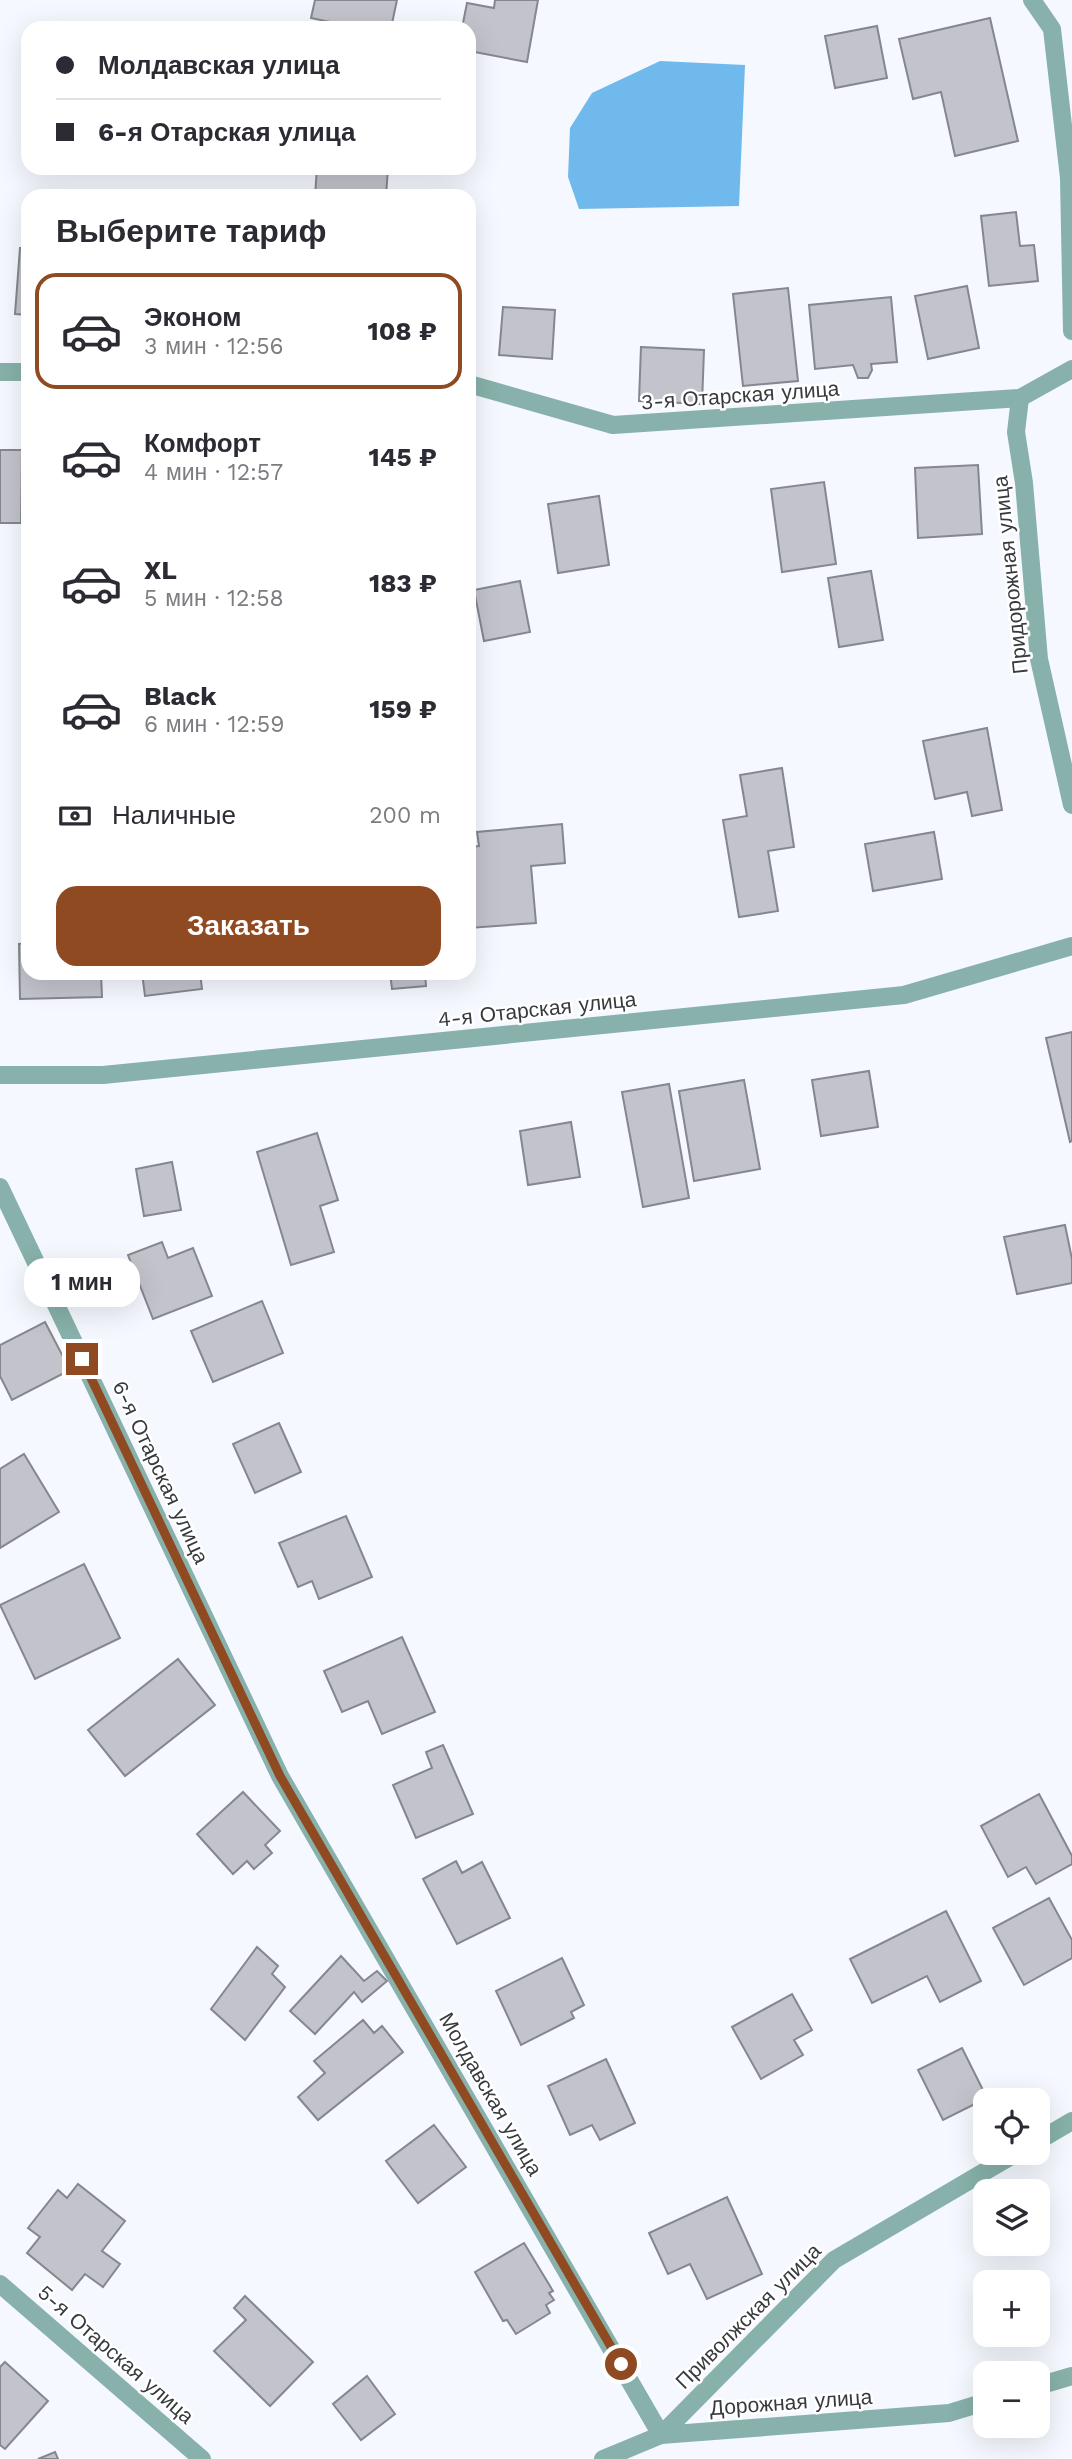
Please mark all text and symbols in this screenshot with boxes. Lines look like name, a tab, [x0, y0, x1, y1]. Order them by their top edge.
text: Молдавская улица	[98, 50, 340, 80]
text: 6-я Отарская улица	[98, 117, 356, 147]
text: Выберите тариф	[56, 212, 327, 250]
icon: car	[60, 300, 123, 363]
text: Эконом	[144, 302, 242, 332]
text: 108 ₽	[367, 316, 437, 346]
text: 3 мин · 12:56	[144, 333, 284, 360]
street label: 3-я Отарская улица	[640, 376, 840, 414]
icon: car	[60, 426, 123, 489]
text: Комфорт	[144, 428, 261, 458]
text: 145 ₽	[369, 442, 437, 472]
text: 4 мин · 12:57	[144, 459, 283, 486]
street label: Придорожная улица	[987, 474, 1033, 675]
icon: car	[60, 552, 123, 615]
text: XL	[144, 555, 177, 585]
text: 183 ₽	[369, 568, 437, 598]
text: 5 мин · 12:58	[144, 585, 284, 612]
icon: car	[60, 678, 123, 741]
text: Black	[144, 681, 216, 711]
text: 159 ₽	[369, 694, 437, 724]
text: 6 мин · 12:59	[144, 711, 284, 738]
icon: cash	[56, 797, 94, 835]
text: Наличные	[112, 800, 236, 830]
text: 200 m	[369, 802, 441, 829]
button: Заказать	[56, 886, 441, 966]
street label: 4-я Отарская улица	[437, 986, 638, 1032]
callout: 1 мин	[24, 1258, 140, 1306]
text: 1 мин	[51, 1269, 113, 1296]
route end	[66, 1343, 98, 1375]
street label: 6-я Отарская улица	[108, 1376, 215, 1568]
street label: Молдавская улица	[434, 2008, 548, 2180]
map controls	[973, 2088, 1050, 2438]
button: locate	[973, 2088, 1050, 2165]
button: layers	[973, 2179, 1050, 2256]
street label: Приволжская улица	[670, 2238, 826, 2394]
button: +	[973, 2270, 1050, 2347]
street label: 5-я Отарская улица	[33, 2279, 199, 2429]
route start	[605, 2348, 637, 2380]
button: −	[973, 2361, 1050, 2438]
street label: Дорожная улица	[709, 2384, 873, 2420]

